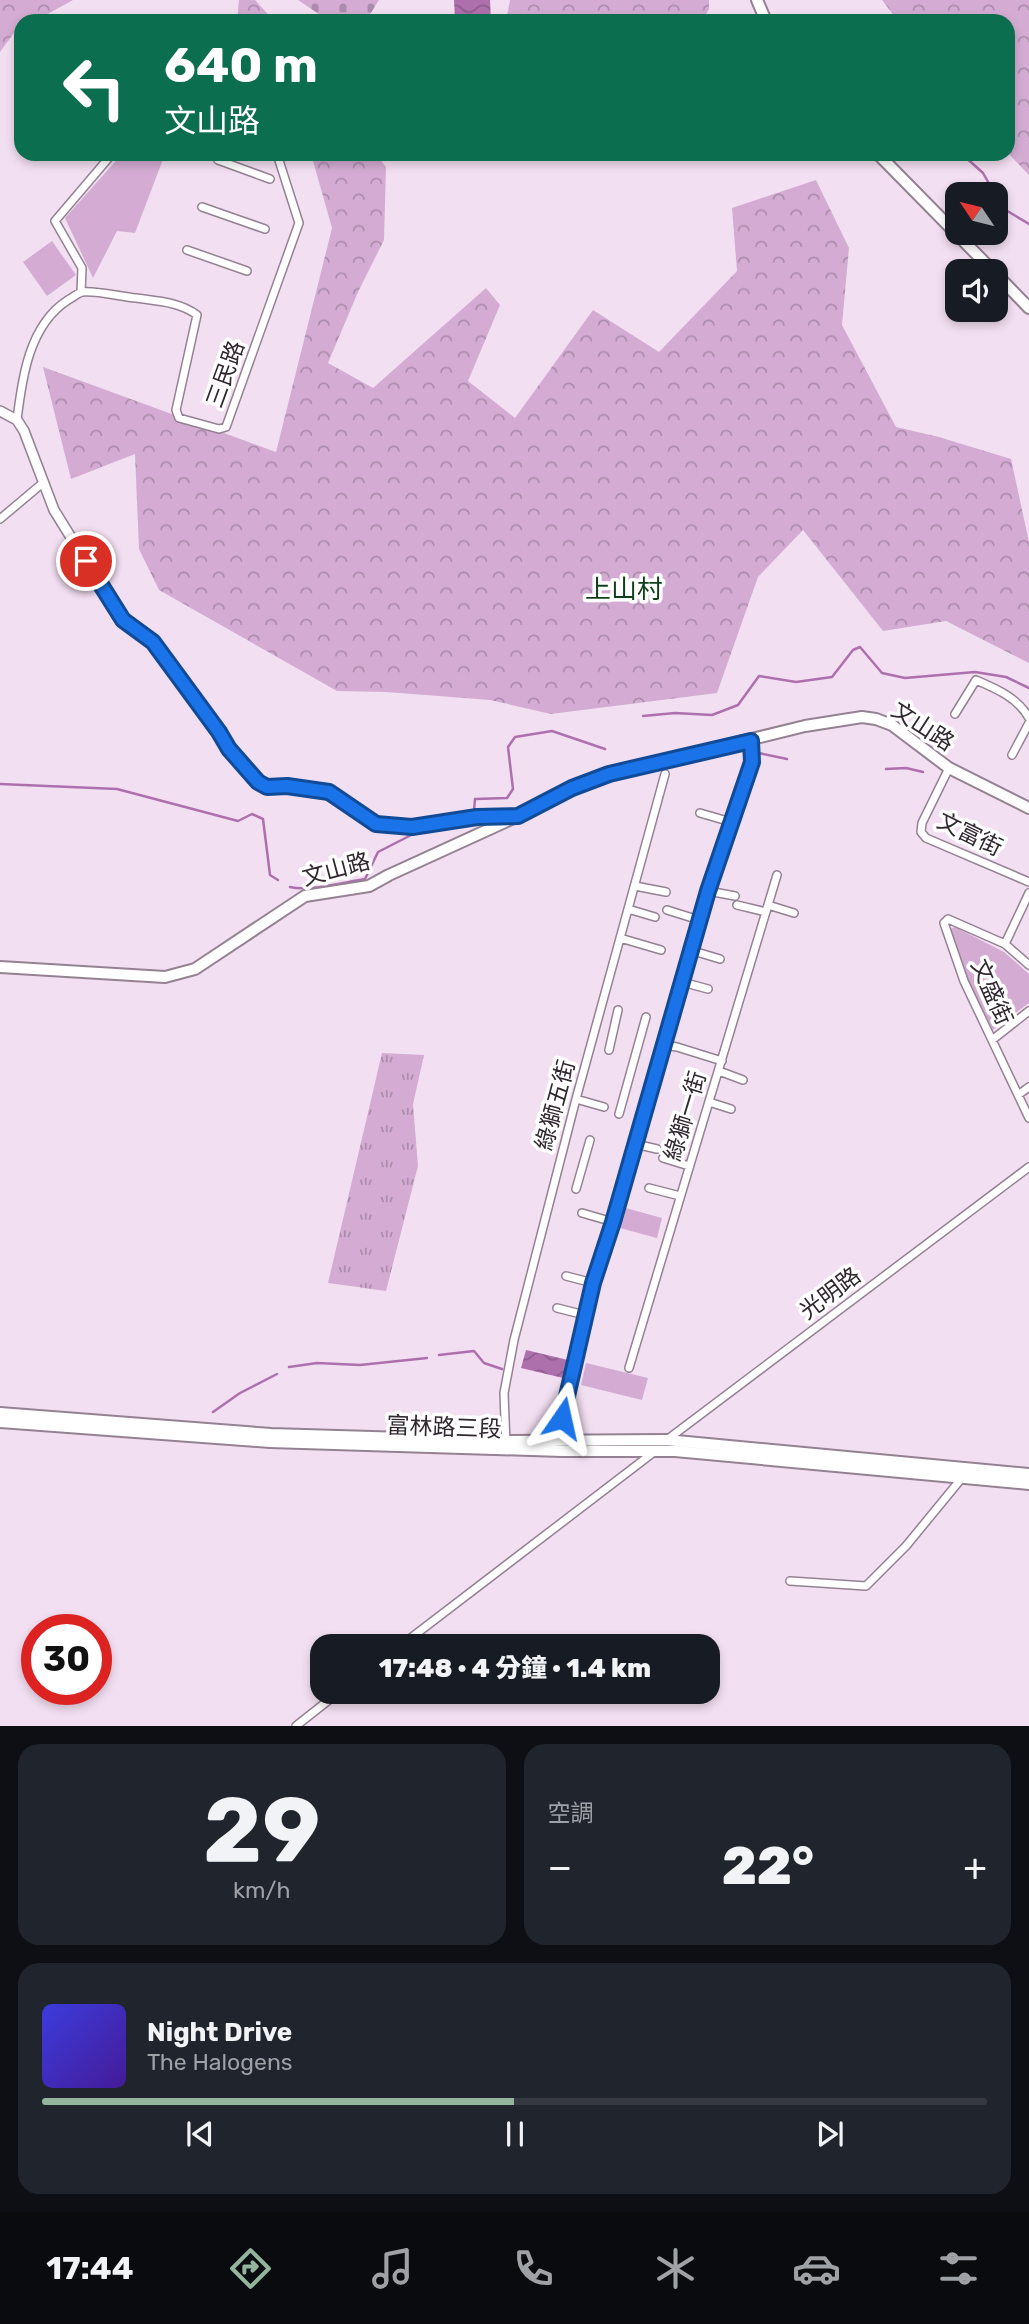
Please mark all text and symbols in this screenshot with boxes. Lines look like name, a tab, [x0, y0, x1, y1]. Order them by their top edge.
text: 640 m	[164, 36, 318, 94]
icon: left	[49, 42, 140, 133]
text: 文山路	[164, 102, 260, 140]
north arrow	[945, 182, 1008, 245]
map controls	[945, 182, 1008, 322]
button: sound	[945, 259, 1008, 322]
street label: 三民路	[200, 337, 250, 411]
pin	[56, 531, 116, 591]
icon: arrive	[67, 542, 105, 580]
district label: 上山村	[585, 574, 663, 605]
street label: 文山路	[886, 695, 960, 757]
street label: 文富街	[933, 806, 1007, 862]
street label: 文山路	[299, 847, 373, 891]
street label: 文盛街	[965, 955, 1019, 1029]
street label: 綠獅五街	[530, 1057, 580, 1153]
street label: 綠獅一街	[658, 1068, 712, 1164]
street label: 光明路	[794, 1261, 866, 1325]
position arrow	[525, 1381, 599, 1455]
street label: 富林路三段	[386, 1411, 502, 1443]
speed limit sign: 30	[21, 1614, 112, 1705]
text: 17:48 · 4 分鐘 · 1.4 km	[379, 1653, 651, 1684]
text: 29	[203, 1776, 320, 1884]
text: 空調	[548, 1799, 594, 1827]
text: 22°	[722, 1835, 814, 1897]
text: −	[548, 1844, 572, 1890]
text: +	[963, 1844, 987, 1890]
text: km/h	[233, 1876, 290, 1904]
text: Night Drive	[147, 2017, 292, 2048]
text: The Halogens	[147, 2048, 293, 2076]
icon: previous	[181, 2115, 219, 2153]
icon: pause	[496, 2115, 534, 2153]
icon: next	[811, 2115, 849, 2153]
icon: directions	[226, 2244, 275, 2293]
icon: music	[368, 2244, 417, 2293]
icon: phone	[509, 2244, 558, 2293]
icon: climate	[651, 2244, 700, 2293]
icon: car	[792, 2244, 841, 2293]
icon: filters	[934, 2244, 983, 2293]
text: 17:44	[46, 2249, 134, 2287]

